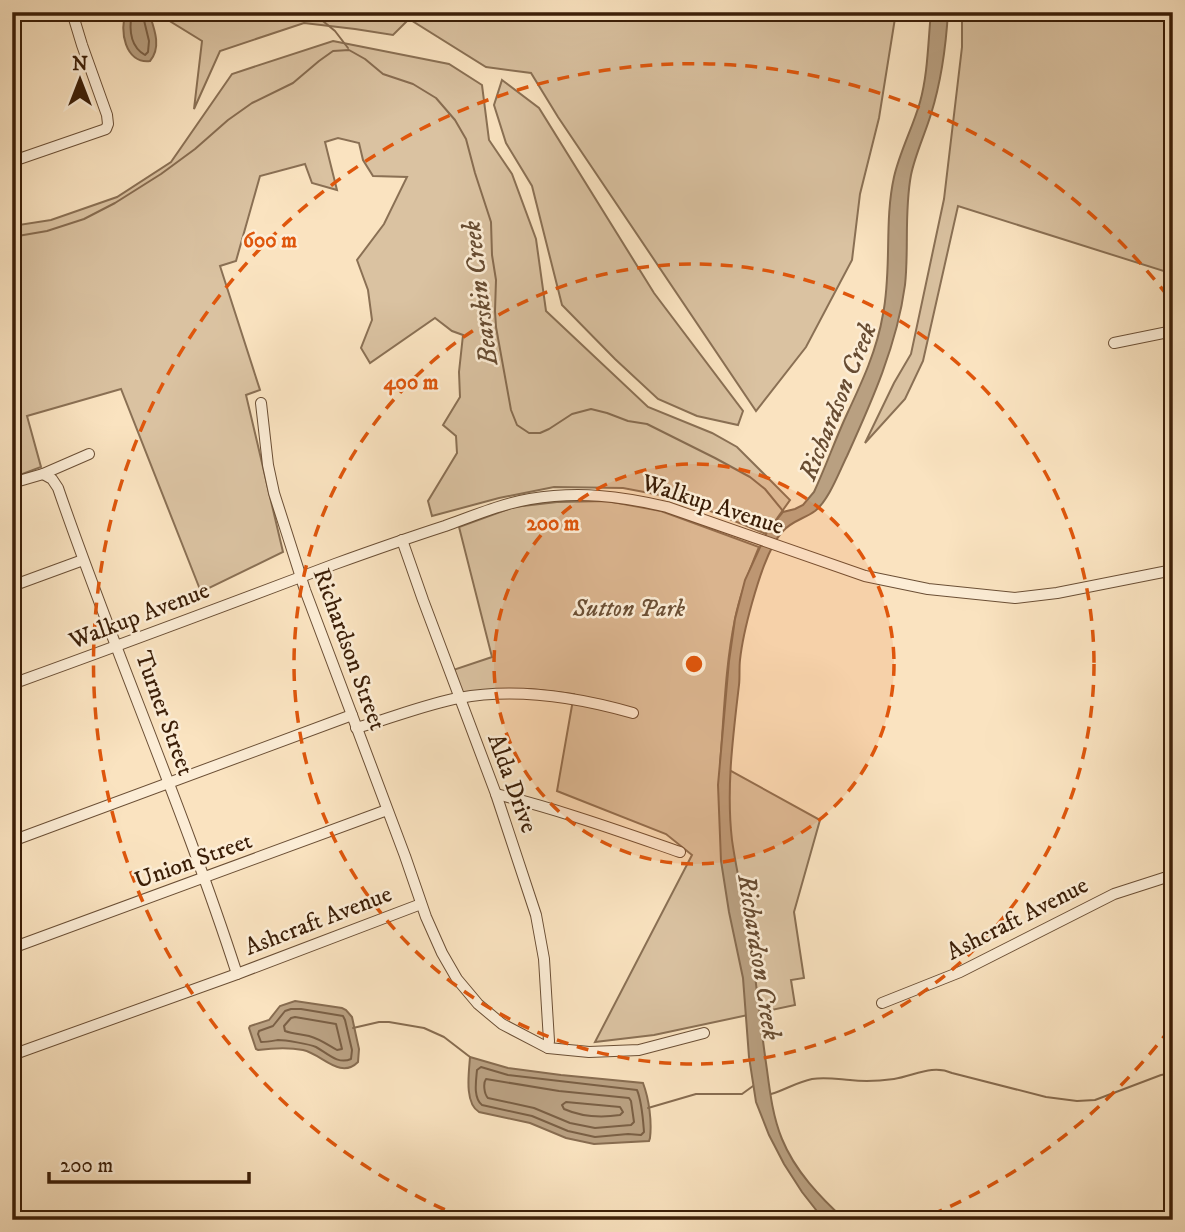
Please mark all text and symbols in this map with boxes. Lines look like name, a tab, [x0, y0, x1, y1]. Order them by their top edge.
north arrow	[46, 46, 116, 116]
text: N	[72, 53, 88, 76]
water label: Bearskin Creek	[455, 219, 506, 368]
text: 600 m	[243, 228, 297, 254]
water label: Richardson Creek	[791, 318, 885, 486]
text: 400 m	[384, 370, 439, 396]
street label: Walkup Avenue	[637, 468, 788, 542]
text: 200 m	[526, 511, 580, 537]
street label: Richardson Street	[306, 564, 392, 735]
street label: Walkup Avenue	[64, 575, 214, 657]
park label: Sutton Park	[572, 594, 685, 624]
street label: Turner Street	[128, 647, 201, 780]
centre of rings	[682, 652, 706, 676]
street label: Alda Drive	[480, 730, 544, 837]
street label: Union Street	[130, 826, 256, 896]
street label: Ashcraft Avenue	[942, 870, 1093, 967]
water label: Richardson Creek	[729, 871, 788, 1043]
street label: Ashcraft Avenue	[241, 879, 396, 963]
scale bar	[49, 1141, 248, 1185]
text: 200 m	[60, 1153, 113, 1179]

